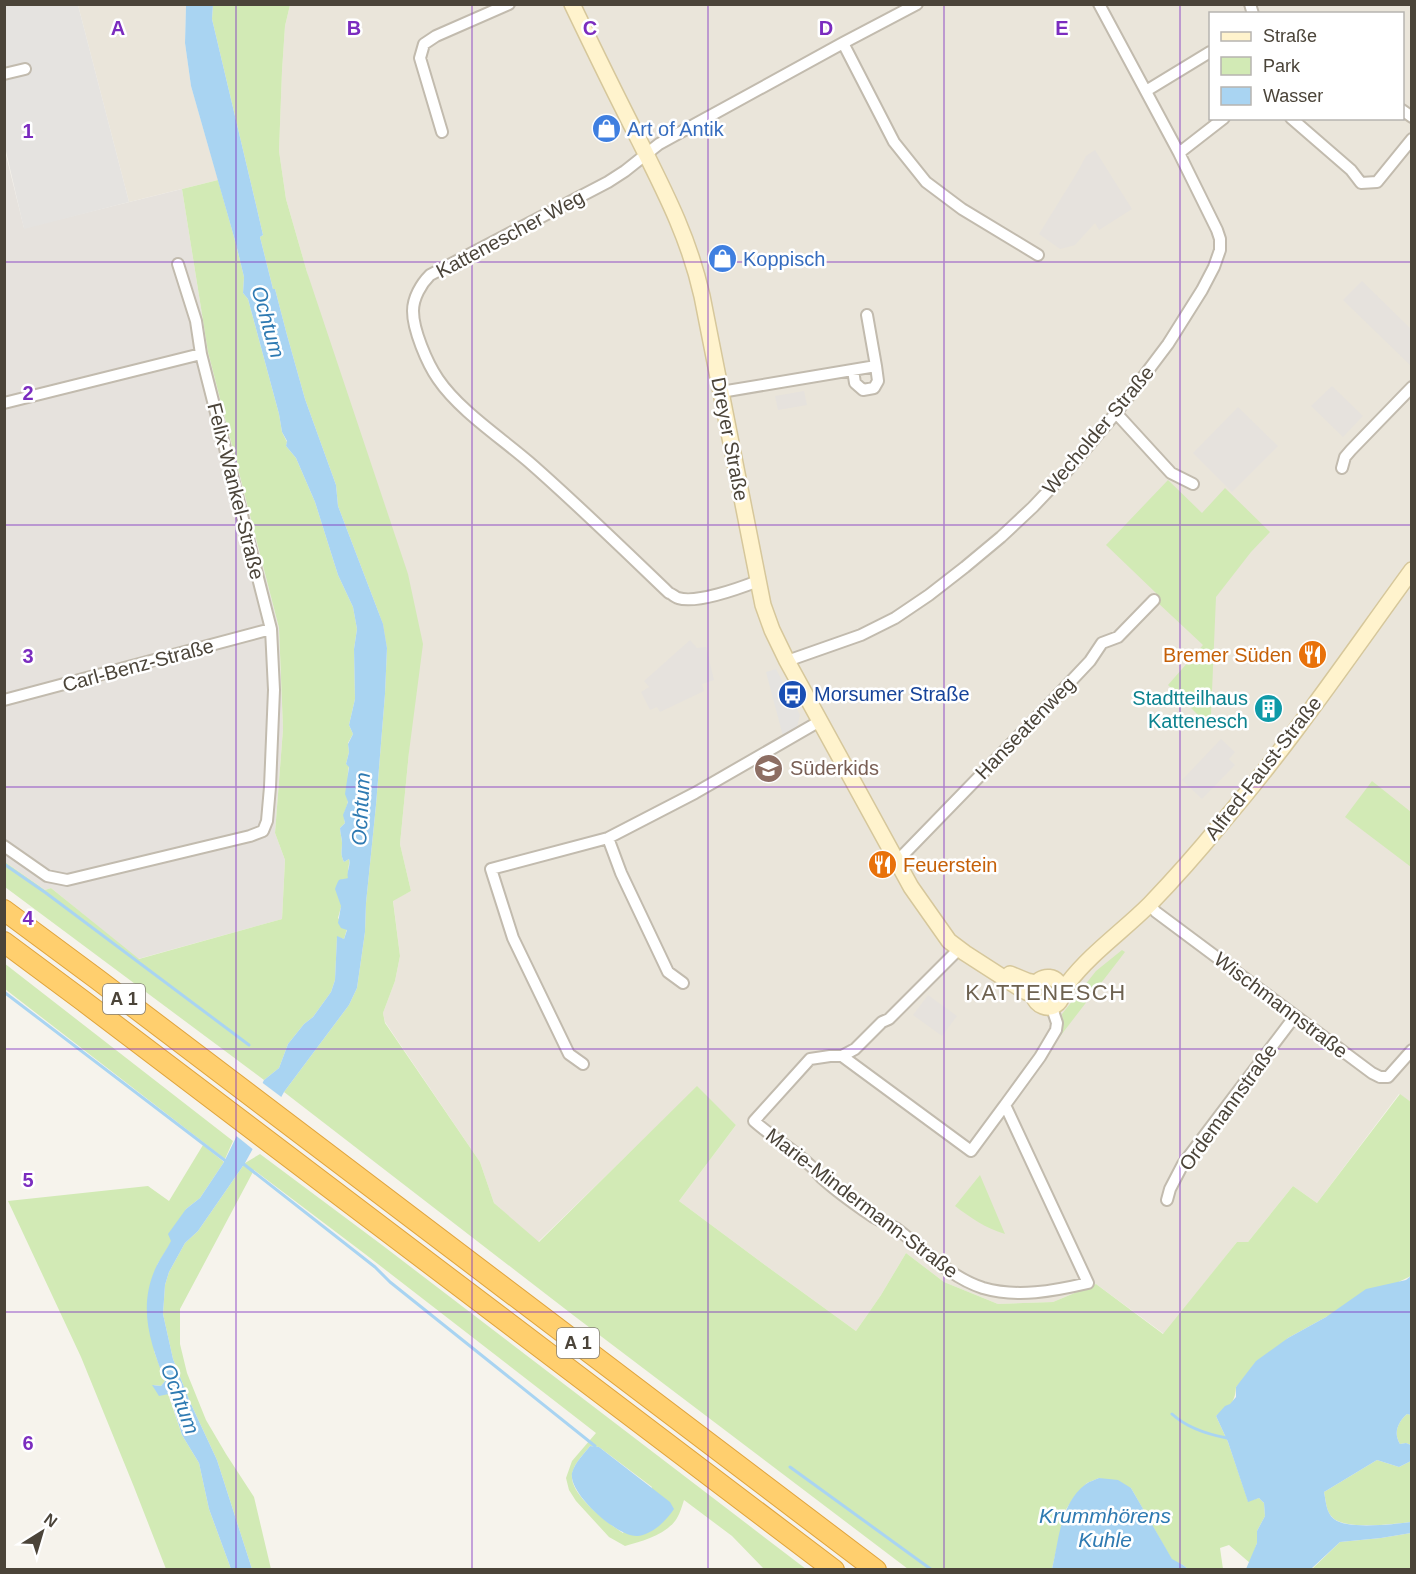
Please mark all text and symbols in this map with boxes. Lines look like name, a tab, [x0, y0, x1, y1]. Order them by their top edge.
legend	[1209, 12, 1404, 120]
text: A	[111, 17, 125, 39]
text: B	[347, 17, 361, 39]
text: C	[583, 17, 597, 39]
text: D	[819, 17, 833, 39]
text: E	[1055, 17, 1069, 39]
text: Straße	[1263, 26, 1317, 46]
text: Park	[1263, 56, 1301, 76]
text: Wasser	[1263, 86, 1323, 106]
shop icon: Art of Antik	[590, 113, 622, 145]
place label: Art of Antik	[627, 118, 725, 140]
text: 1	[22, 120, 34, 142]
street label: Kattenescher Weg	[432, 186, 588, 282]
shop icon: Koppisch	[706, 243, 738, 275]
place label: Koppisch	[743, 248, 825, 270]
water label: Ochtum	[247, 283, 290, 360]
street label: Wecholder Straße	[1038, 361, 1158, 499]
street label: Dreyer Straße	[707, 375, 753, 503]
text: 2	[22, 382, 34, 404]
street label: Felix-Wankel-Straße	[203, 400, 269, 582]
street label: Carl-Benz-Straße	[60, 634, 216, 696]
restaurant icon: Bremer Süden	[1297, 639, 1329, 671]
place label: Bremer Süden	[1163, 644, 1292, 666]
text: 3	[22, 645, 34, 667]
street label: Hanseatenweg	[971, 672, 1079, 784]
bus stop icon: Morsumer Straße	[777, 678, 809, 710]
place label: Morsumer Straße	[814, 683, 970, 705]
place label: Stadtteilhaus Kattenesch	[1132, 687, 1248, 732]
street label: Alfred-Faust-Straße	[1200, 692, 1326, 844]
building icon: Stadtteilhaus Kattenesch	[1253, 693, 1285, 725]
school or university icon: Süderkids	[753, 752, 785, 784]
place label: Süderkids	[790, 757, 879, 779]
water label: Ochtum	[347, 772, 374, 846]
restaurant icon: Feuerstein	[866, 849, 898, 881]
place label: Feuerstein	[903, 854, 998, 876]
text: 4	[22, 907, 34, 929]
street label: Wischmannstraße	[1210, 948, 1352, 1062]
district label: KATTENESCH	[965, 980, 1127, 1005]
road number: A 1	[103, 984, 145, 1014]
street label: Ordemannstraße	[1175, 1039, 1281, 1175]
street label: Marie-Mindermann-Straße	[762, 1124, 962, 1282]
text: 5	[22, 1169, 34, 1191]
road number: A 1	[557, 1328, 599, 1358]
water label: Ochtum	[157, 1360, 204, 1437]
text: 6	[22, 1432, 34, 1454]
north arrow	[12, 1502, 72, 1562]
water label: Krummhörens Kuhle	[1039, 1504, 1171, 1551]
text: N	[41, 1510, 60, 1531]

